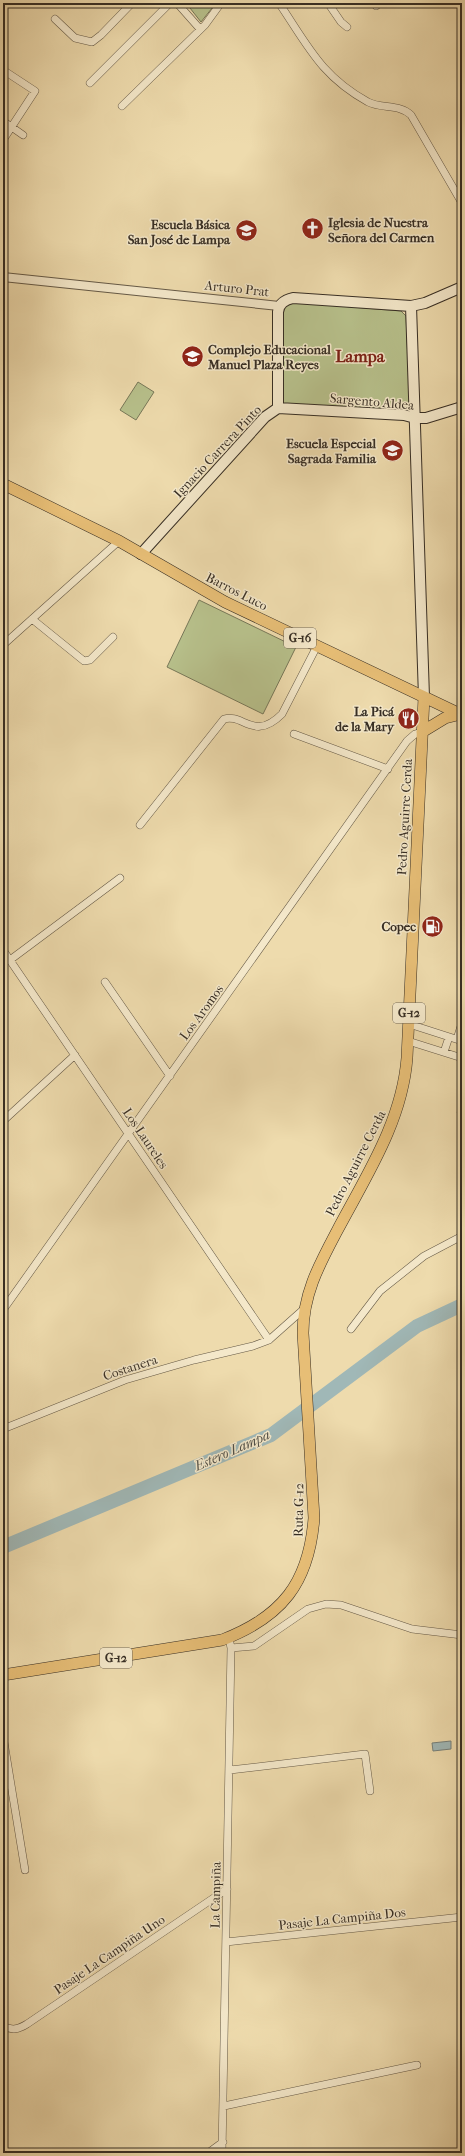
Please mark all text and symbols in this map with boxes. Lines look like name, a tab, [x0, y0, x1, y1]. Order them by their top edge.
place label: Iglesia de Nuestra Señora del Carmen	[328, 215, 435, 245]
church icon: Iglesia de Nuestra Señora del Carmen	[300, 216, 326, 242]
place label: Escuela Básica San José de Lampa	[128, 217, 231, 248]
school or university icon: Escuela Básica San José de Lampa	[233, 218, 259, 244]
street label: Arturo Prat	[203, 278, 270, 299]
place label: Complejo Educacional Manuel Plaza Reyes	[207, 342, 331, 373]
school or university icon: Complejo Educacional Manuel Plaza Reyes	[179, 343, 205, 369]
district label: Lampa	[335, 346, 386, 367]
street label: Sargento Aldea	[329, 390, 416, 413]
street label: Ignacio Carrera Pinto	[171, 402, 264, 501]
place label: Escuela Especial Sagrada Familia	[286, 436, 377, 467]
school or university icon: Escuela Especial Sagrada Familia	[379, 437, 405, 463]
street label: Barros Luco	[203, 570, 270, 614]
road number: G-16	[284, 628, 316, 648]
place label: La Picá de la Mary	[335, 704, 395, 735]
restaurant icon: La Picá de la Mary	[396, 705, 422, 731]
street label: Pedro Aguirre Cerda	[394, 757, 415, 876]
fuel station icon: Copec	[419, 913, 445, 939]
place label: Copec	[381, 919, 416, 935]
street label: Los Aromos	[176, 982, 227, 1043]
road number: G-12	[393, 1003, 425, 1023]
street label: Los Laureles	[120, 1105, 171, 1172]
street label: Pedro Aguirre Cerda	[322, 1107, 389, 1219]
street label: Costanera	[101, 1351, 160, 1383]
water label: Estero Lampa	[191, 1426, 273, 1475]
street label: Ruta G-12	[291, 1483, 306, 1537]
road number: G-12	[100, 1648, 132, 1668]
street label: La Campiña	[207, 1861, 224, 1928]
street label: Pasaje La Campiña Dos	[278, 1904, 407, 1933]
street label: Pasaje La Campiña Uno	[51, 1911, 168, 1997]

